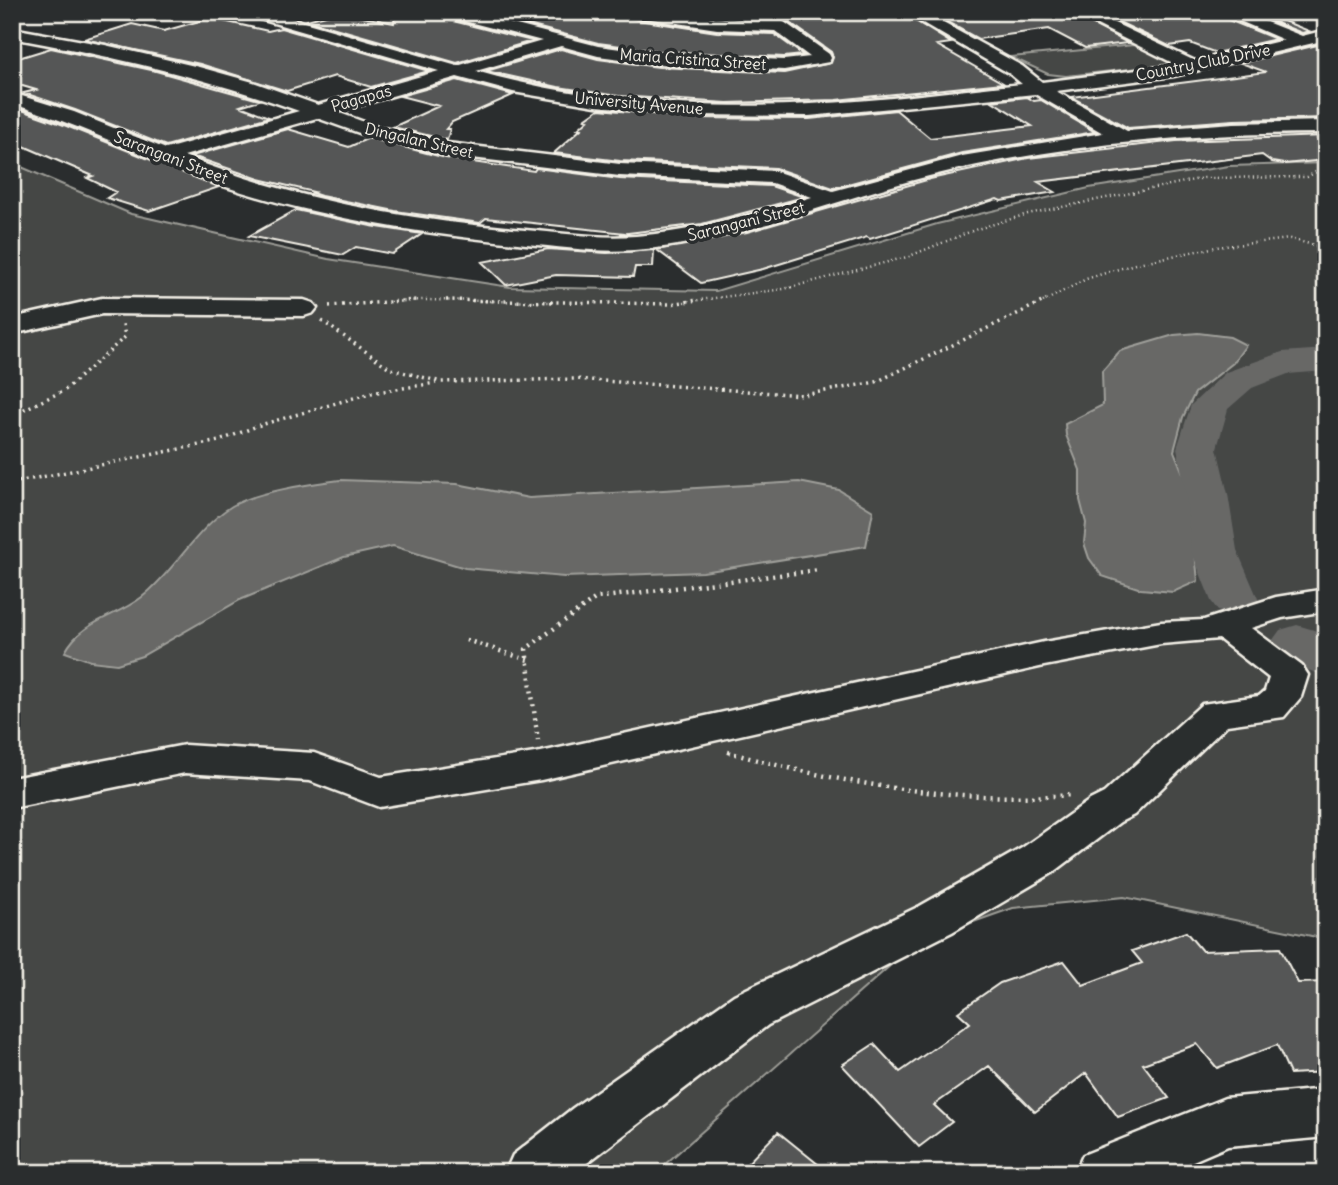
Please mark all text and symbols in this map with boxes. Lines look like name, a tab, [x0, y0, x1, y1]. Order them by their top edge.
street label: Country Club Drive	[1134, 39, 1272, 85]
street label: Maria Cristina Street	[619, 44, 768, 74]
street label: Pagapas	[328, 80, 394, 116]
street label: University Avenue	[574, 87, 704, 119]
street label: Dingalan Street	[363, 118, 476, 162]
street label: Sarangani Street	[111, 126, 231, 188]
street label: Sarangani Street	[685, 197, 807, 245]

